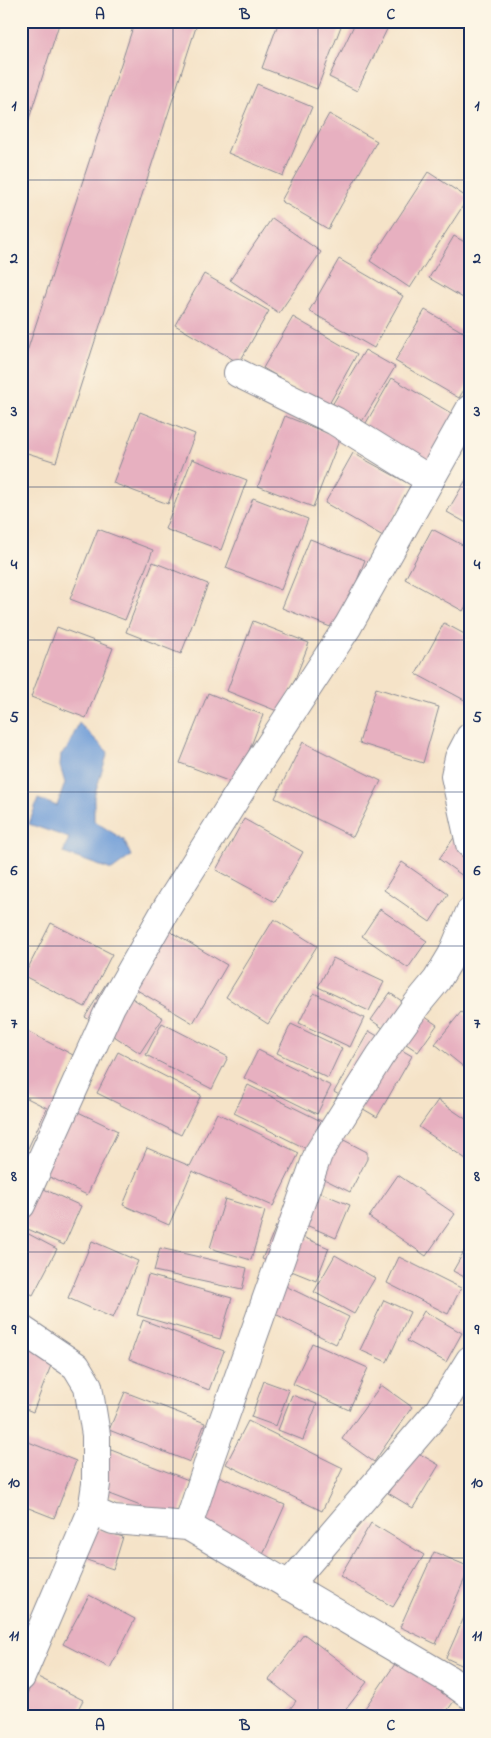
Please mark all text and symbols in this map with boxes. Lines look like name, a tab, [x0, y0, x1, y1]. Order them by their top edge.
text: A	[95, 3, 105, 27]
text: B	[239, 3, 251, 27]
text: C	[387, 3, 396, 27]
text: 1	[11, 94, 17, 118]
text: 1	[474, 94, 480, 118]
text: 2	[9, 247, 18, 271]
text: 2	[472, 247, 481, 271]
text: 3	[10, 400, 18, 424]
text: 3	[473, 400, 481, 424]
text: 4	[10, 553, 18, 577]
text: 4	[473, 553, 481, 577]
text: 5	[9, 706, 19, 730]
text: 5	[472, 706, 482, 730]
text: 6	[9, 859, 18, 883]
text: 6	[472, 859, 481, 883]
text: 7	[11, 1012, 18, 1036]
text: 7	[474, 1012, 481, 1036]
text: 8	[10, 1165, 17, 1189]
text: 8	[473, 1165, 480, 1189]
text: 9	[11, 1318, 17, 1342]
text: 9	[474, 1318, 480, 1342]
text: 10	[8, 1471, 20, 1495]
text: 10	[471, 1471, 483, 1495]
text: 11	[9, 1624, 20, 1648]
text: 11	[472, 1624, 483, 1648]
text: A	[95, 1714, 105, 1738]
text: B	[239, 1714, 251, 1738]
text: C	[387, 1714, 396, 1738]

